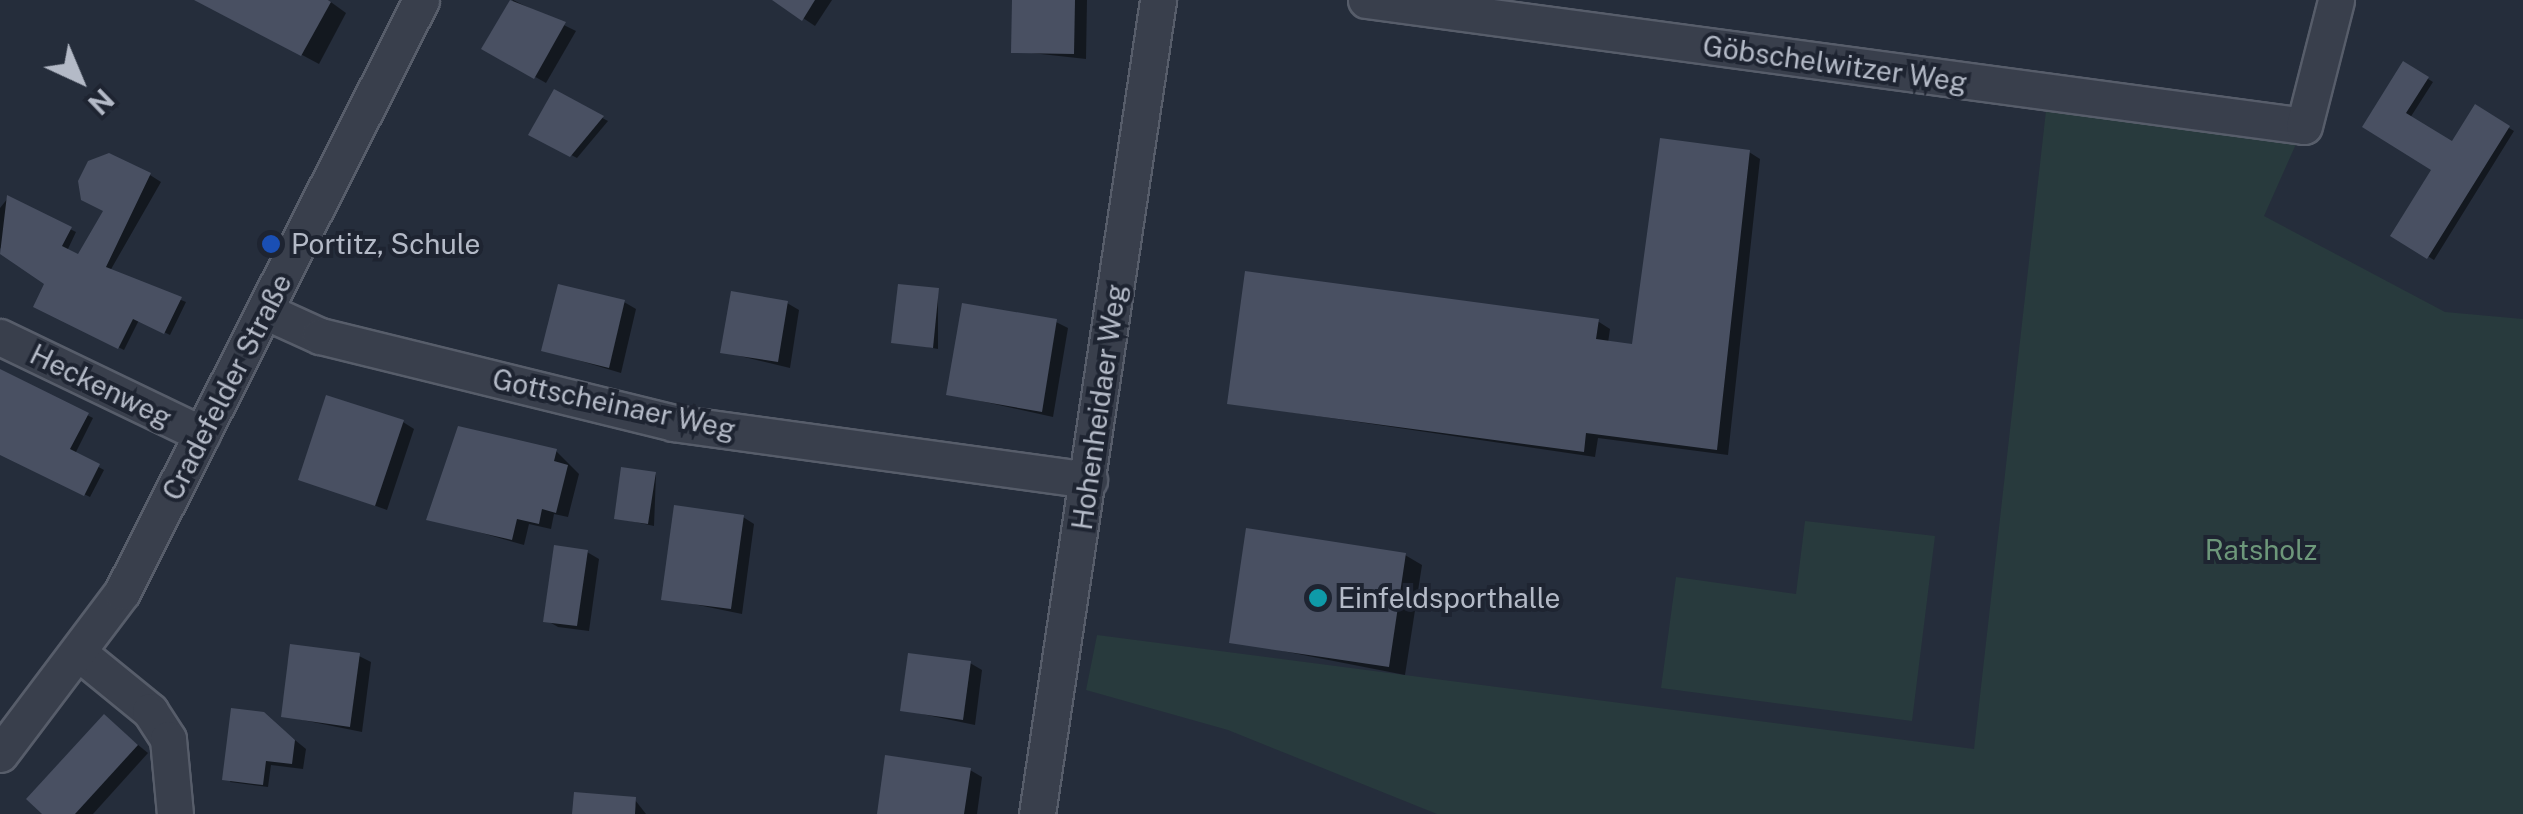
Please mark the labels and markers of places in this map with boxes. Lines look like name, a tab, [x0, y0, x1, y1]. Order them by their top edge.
place label: Portitz, Schule	[291, 227, 481, 261]
marker: Portitz, Schule	[260, 233, 282, 255]
place label: Einfeldsporthalle	[1338, 581, 1560, 615]
marker: Einfeldsporthalle	[1307, 587, 1329, 609]

